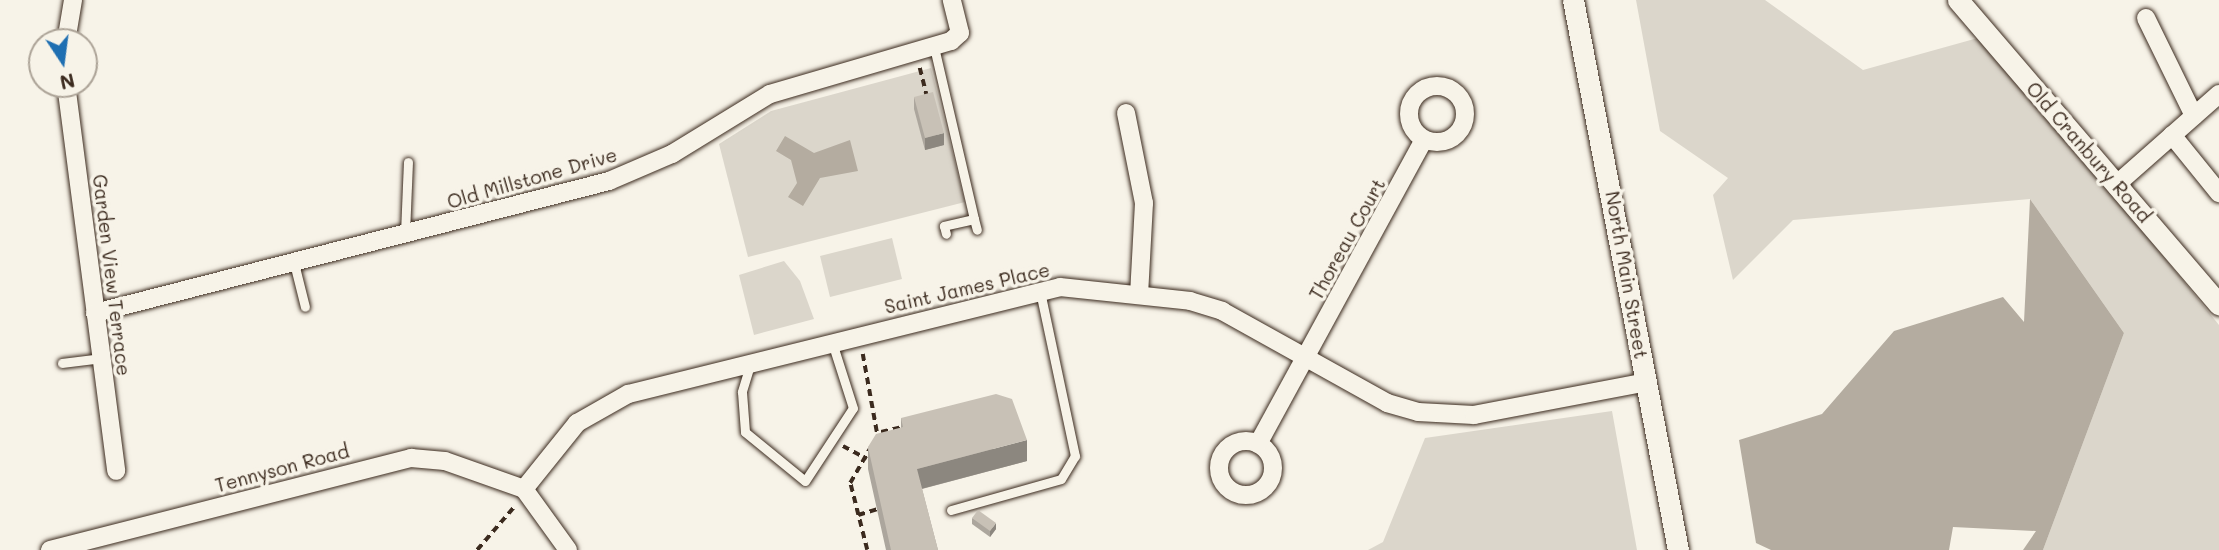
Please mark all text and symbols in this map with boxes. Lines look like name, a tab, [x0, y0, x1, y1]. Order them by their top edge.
north arrow	[28, 28, 98, 98]
text: N	[58, 68, 77, 96]
street label: Old Cranbury Road	[2022, 77, 2156, 227]
street label: Old Millstone Drive	[444, 143, 620, 213]
street label: Garden View Terrace	[88, 173, 136, 377]
street label: Thoreau Court	[1304, 174, 1390, 304]
street label: North Main Street	[1601, 189, 1653, 361]
street label: Saint James Place	[882, 258, 1052, 318]
street label: Tennyson Road	[213, 439, 351, 497]

